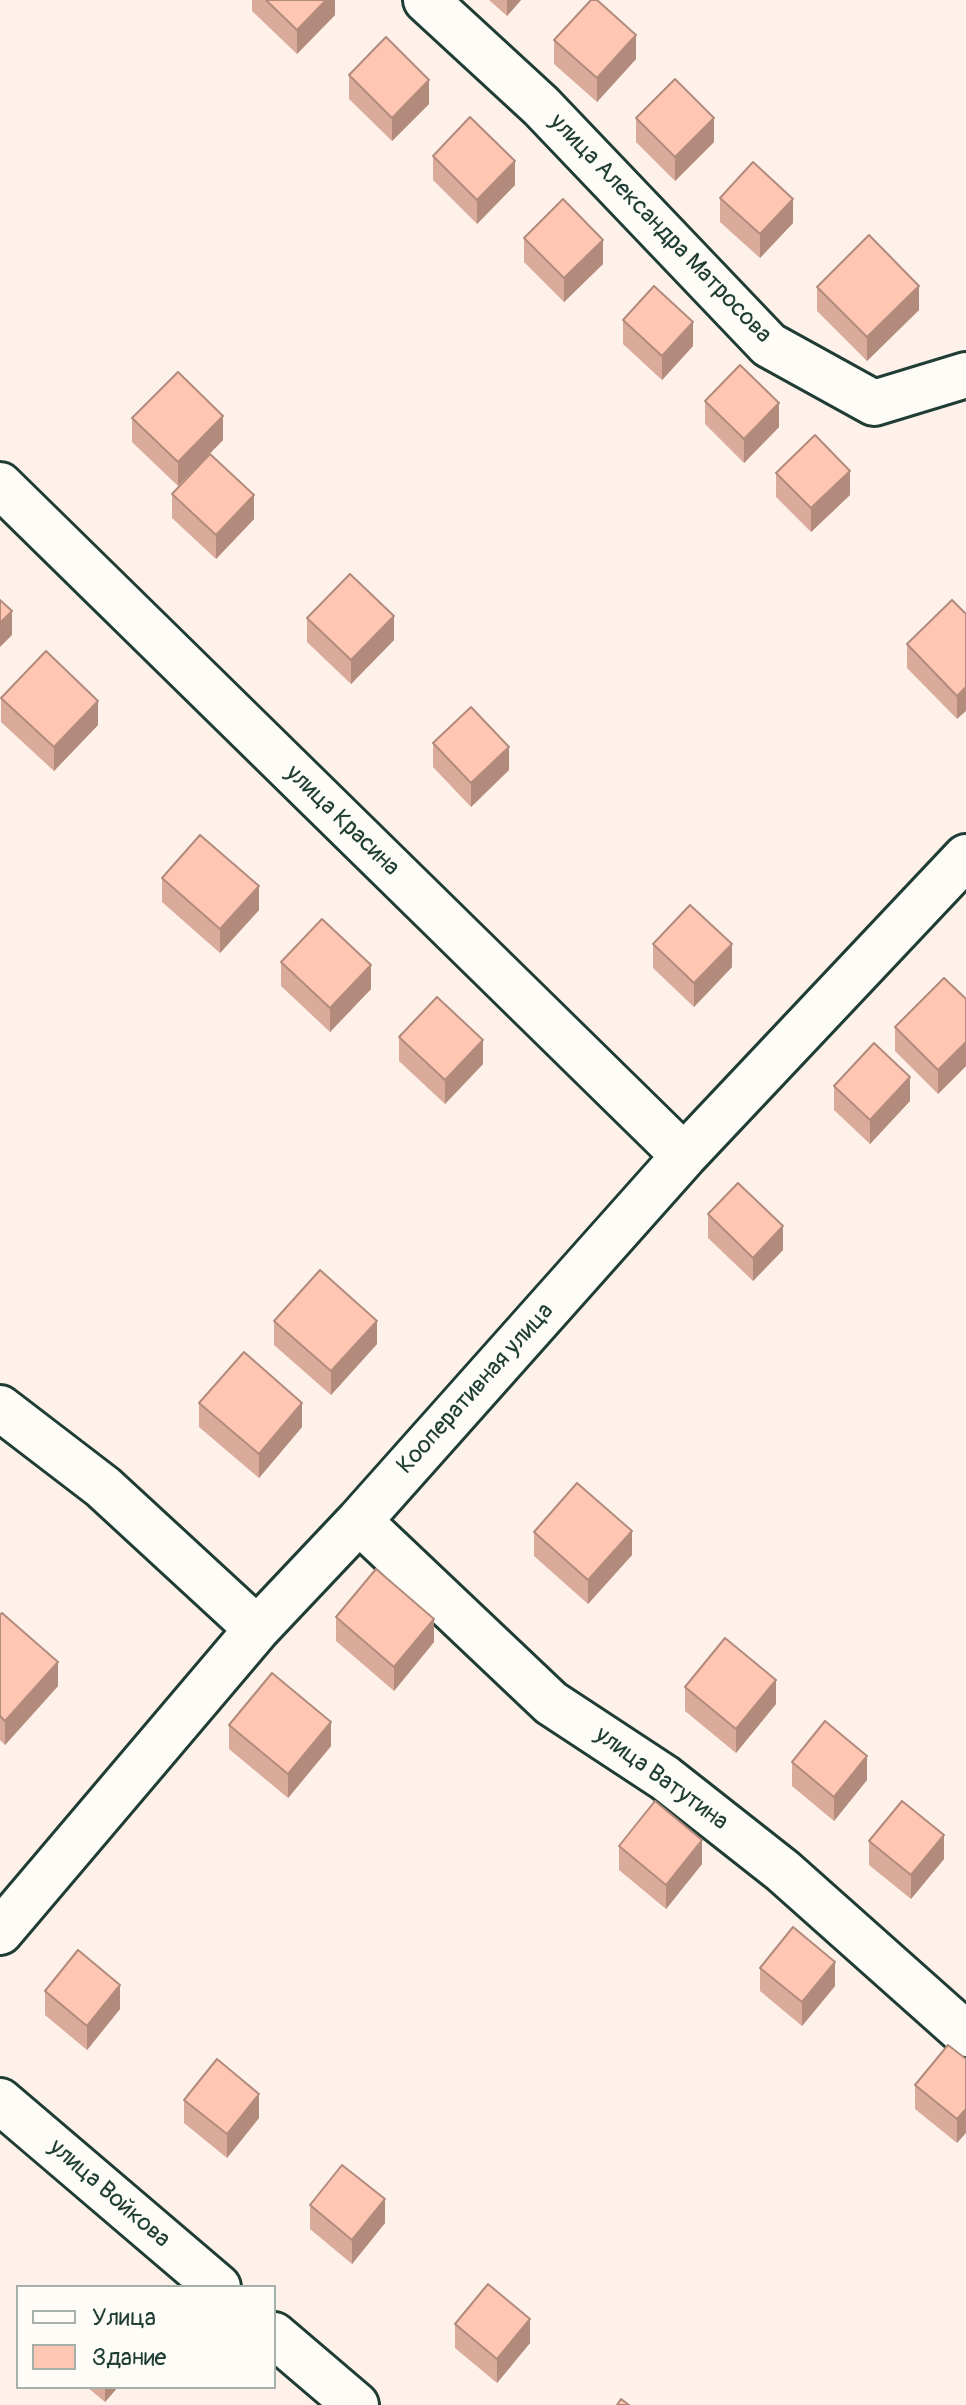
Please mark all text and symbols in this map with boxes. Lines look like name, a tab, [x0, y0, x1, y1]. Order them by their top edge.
street label: улица Александра Матросова	[543, 108, 777, 350]
street label: улица Красина	[279, 759, 405, 883]
street label: Кооперативная улица	[392, 1298, 560, 1480]
street label: улица Ватутина	[589, 1721, 733, 1837]
street label: улица Войкова	[42, 2134, 176, 2254]
legend	[16, 2285, 276, 2389]
text: Улица	[92, 2303, 156, 2332]
text: Здание	[92, 2343, 166, 2372]

